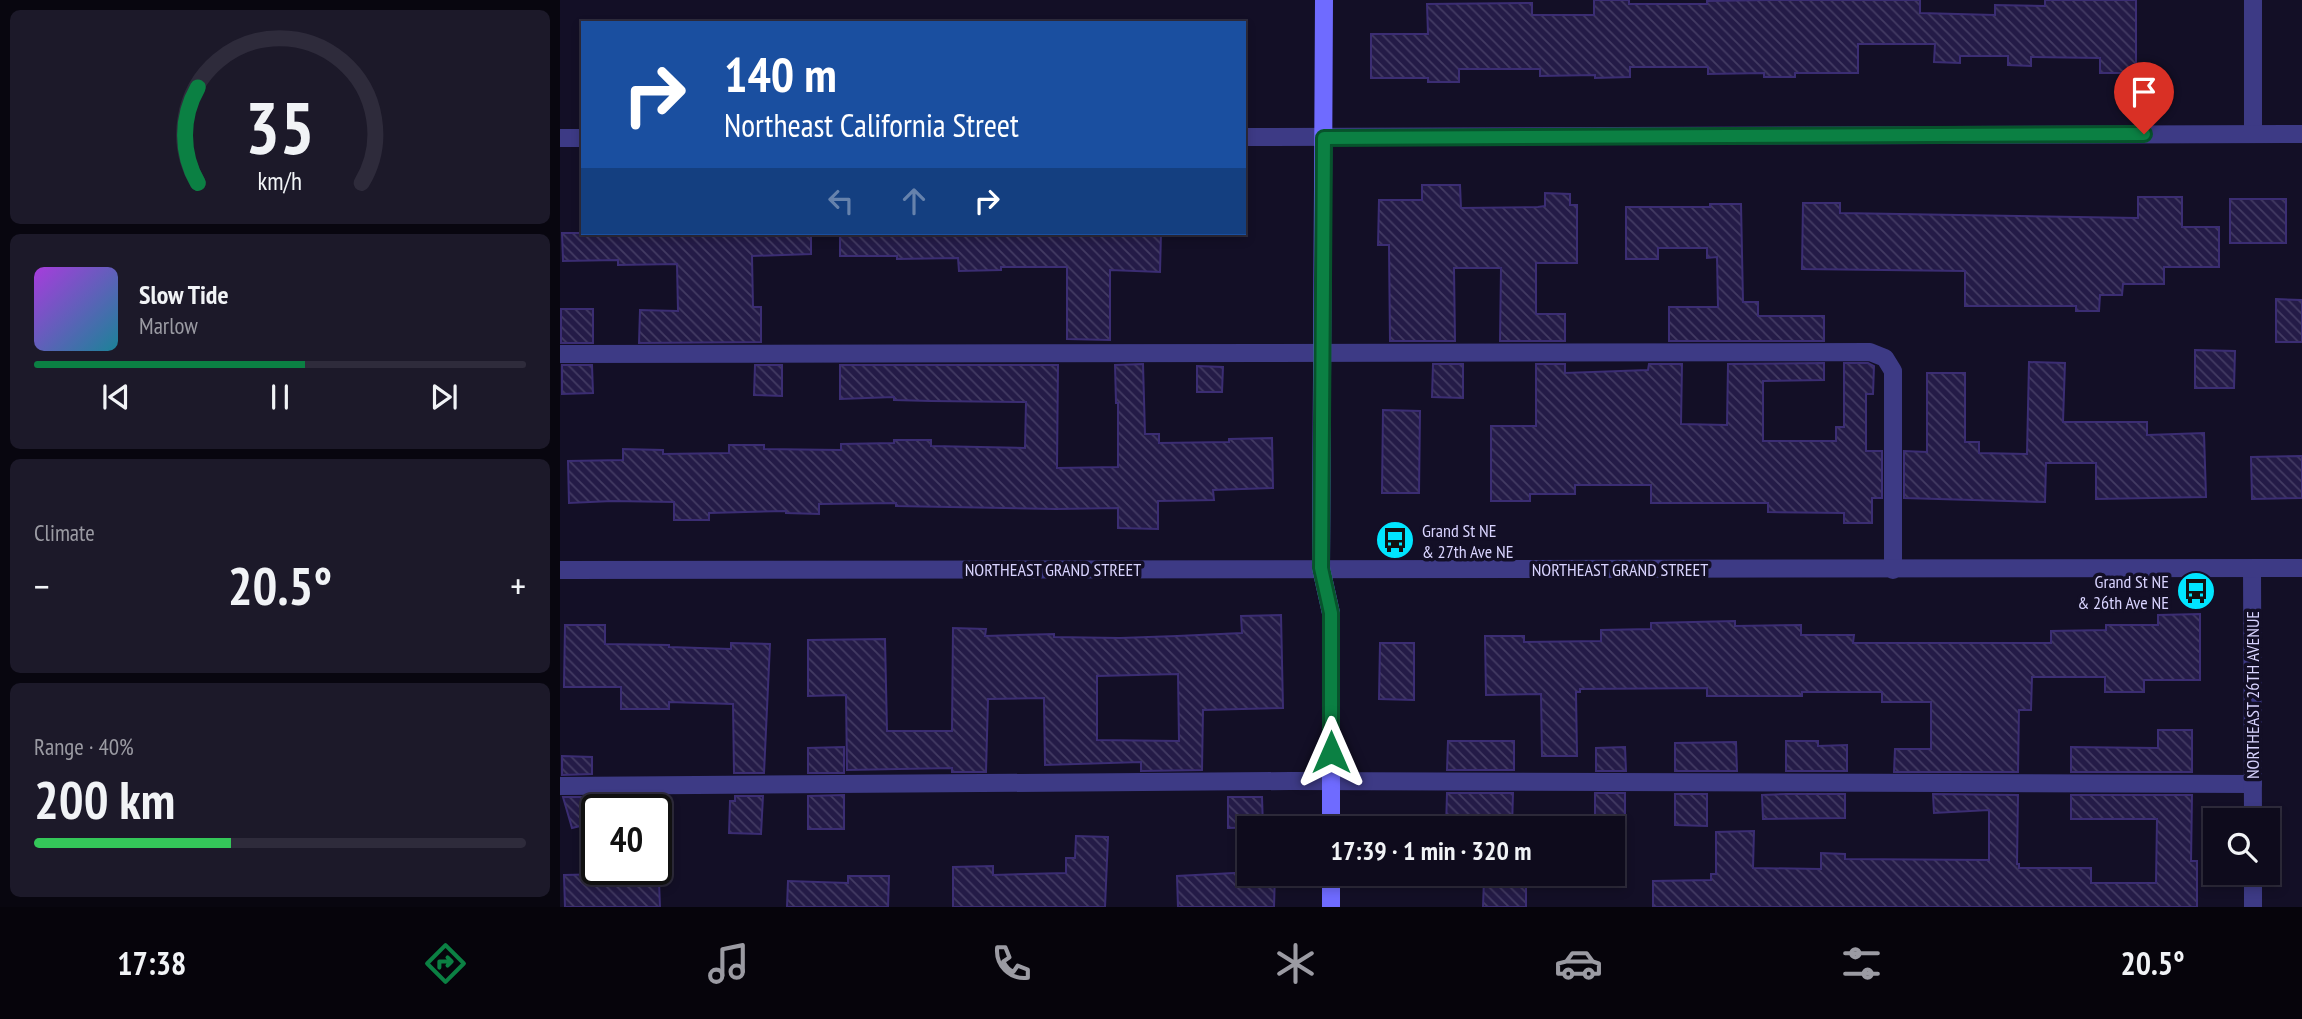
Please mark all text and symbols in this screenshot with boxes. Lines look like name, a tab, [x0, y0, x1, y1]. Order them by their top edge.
text: 140 m	[724, 42, 837, 106]
icon: right	[609, 49, 700, 140]
pin	[2114, 62, 2174, 134]
icon: arrive	[2125, 73, 2163, 111]
text: 35	[245, 80, 315, 174]
text: Northeast California Street	[724, 104, 1019, 146]
text: km/h	[258, 165, 302, 197]
icon: left	[822, 182, 860, 220]
icon: ahead	[895, 182, 933, 220]
icon: right	[968, 182, 1006, 220]
text: Slow Tide	[139, 278, 229, 311]
text: Marlow	[139, 311, 198, 340]
icon: previous	[97, 378, 135, 416]
icon: pause	[261, 378, 299, 416]
icon: next	[425, 378, 463, 416]
text: Climate	[34, 518, 95, 547]
bus stop icon: Grand St NE & 27th Ave NE	[1374, 519, 1416, 561]
place label: Grand St NE & 27th Ave NE	[1422, 519, 1513, 563]
text: 20.5°	[228, 552, 332, 619]
street label: NORTHEAST GRAND STREET	[965, 558, 1141, 581]
street label: NORTHEAST GRAND STREET	[1532, 558, 1708, 581]
text: −	[34, 561, 50, 610]
text: +	[510, 561, 526, 610]
place label: Grand St NE & 26th Ave NE	[2077, 570, 2169, 614]
bus stop icon: Grand St NE & 26th Ave NE	[2175, 570, 2217, 612]
street label: NORTHEAST 26TH AVENUE	[2241, 611, 2264, 779]
position arrow	[1294, 715, 1368, 789]
text: Range · 40%	[34, 732, 134, 761]
text: 200 km	[34, 766, 175, 833]
speed limit sign: 40	[581, 794, 672, 885]
map controls	[2203, 808, 2280, 885]
button: search	[2203, 808, 2280, 885]
text: 17:39 · 1 min · 320 m	[1331, 834, 1531, 867]
icon: directions	[421, 939, 470, 988]
icon: music	[704, 939, 753, 988]
icon: phone	[987, 939, 1036, 988]
icon: climate	[1271, 939, 1320, 988]
icon: car	[1554, 939, 1603, 988]
icon: filters	[1837, 939, 1886, 988]
text: 17:38	[117, 942, 186, 984]
text: 20.5°	[2120, 942, 2185, 984]

